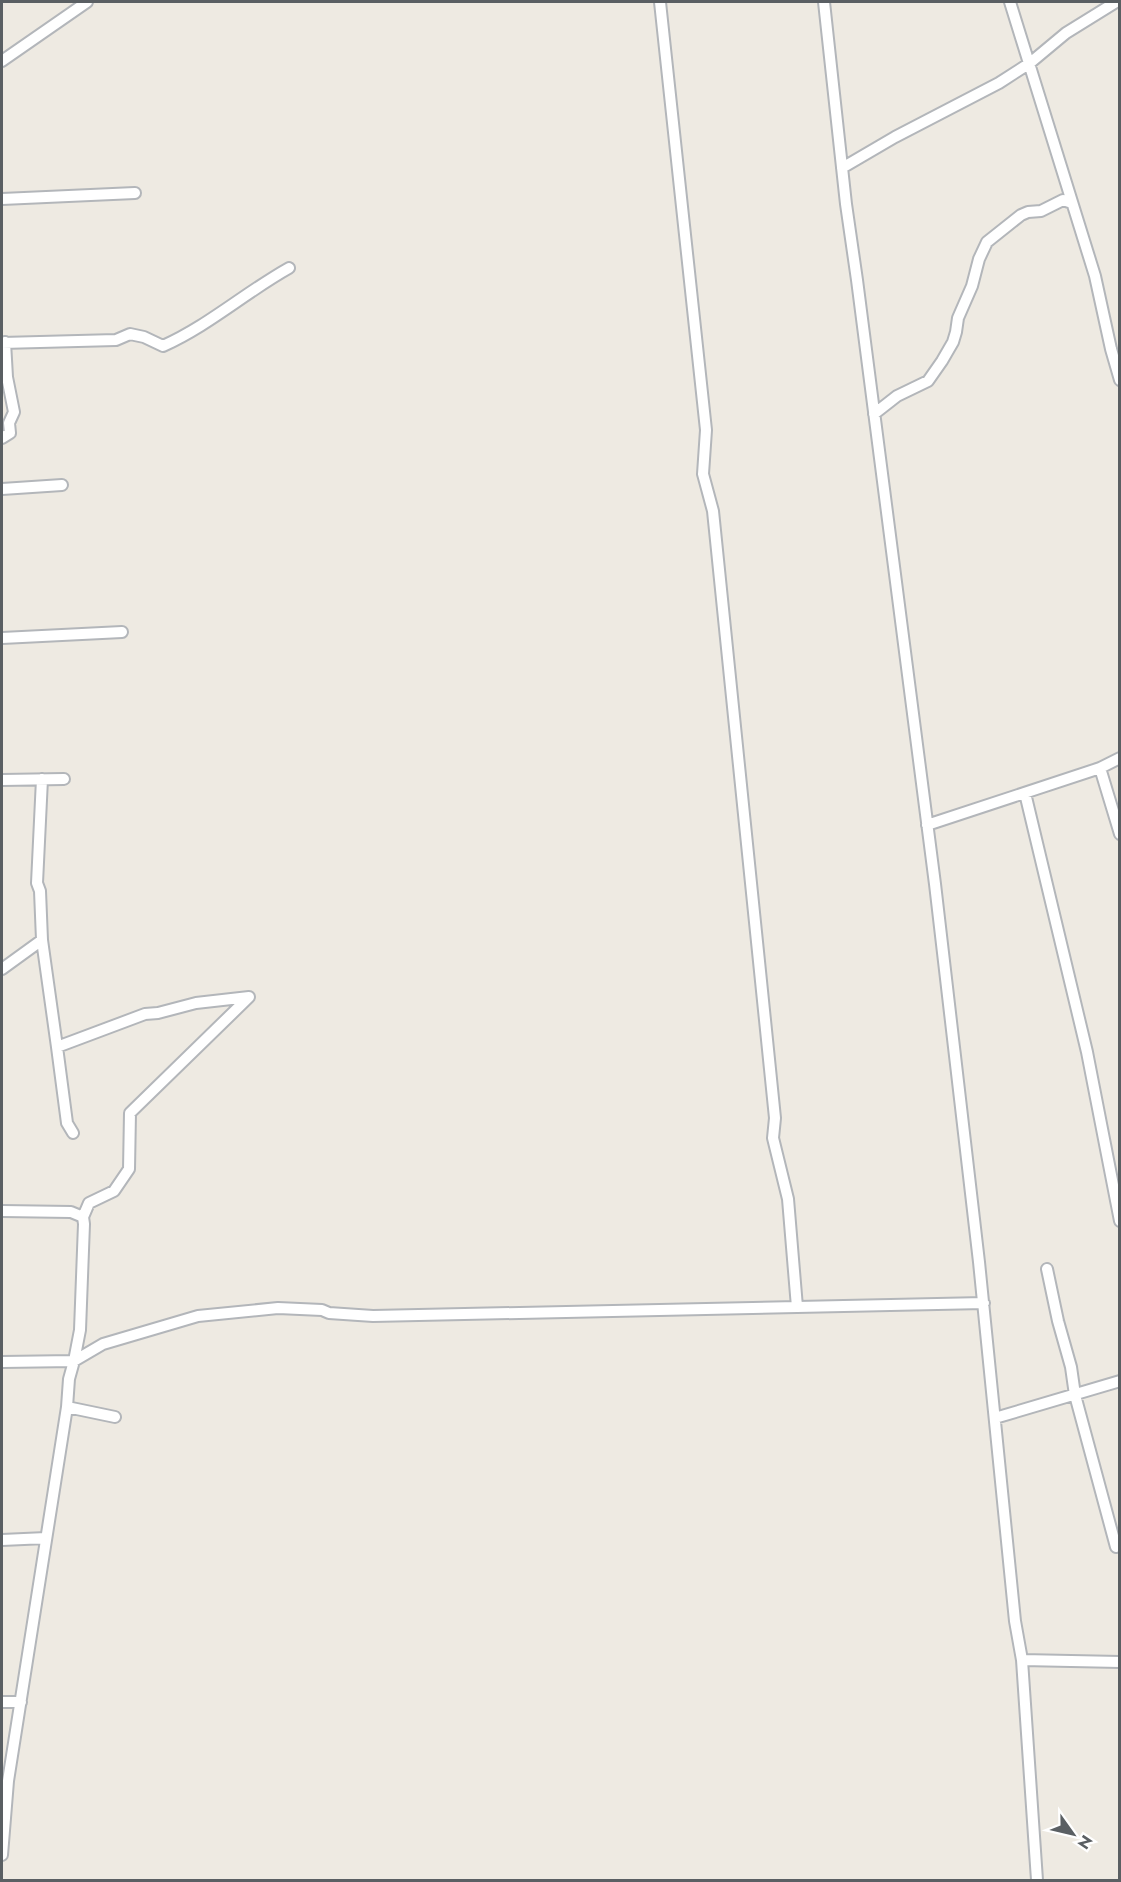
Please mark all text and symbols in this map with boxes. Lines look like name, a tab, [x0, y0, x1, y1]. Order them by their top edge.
north arrow	[1043, 1804, 1103, 1864]
text: N	[1072, 1830, 1098, 1854]

